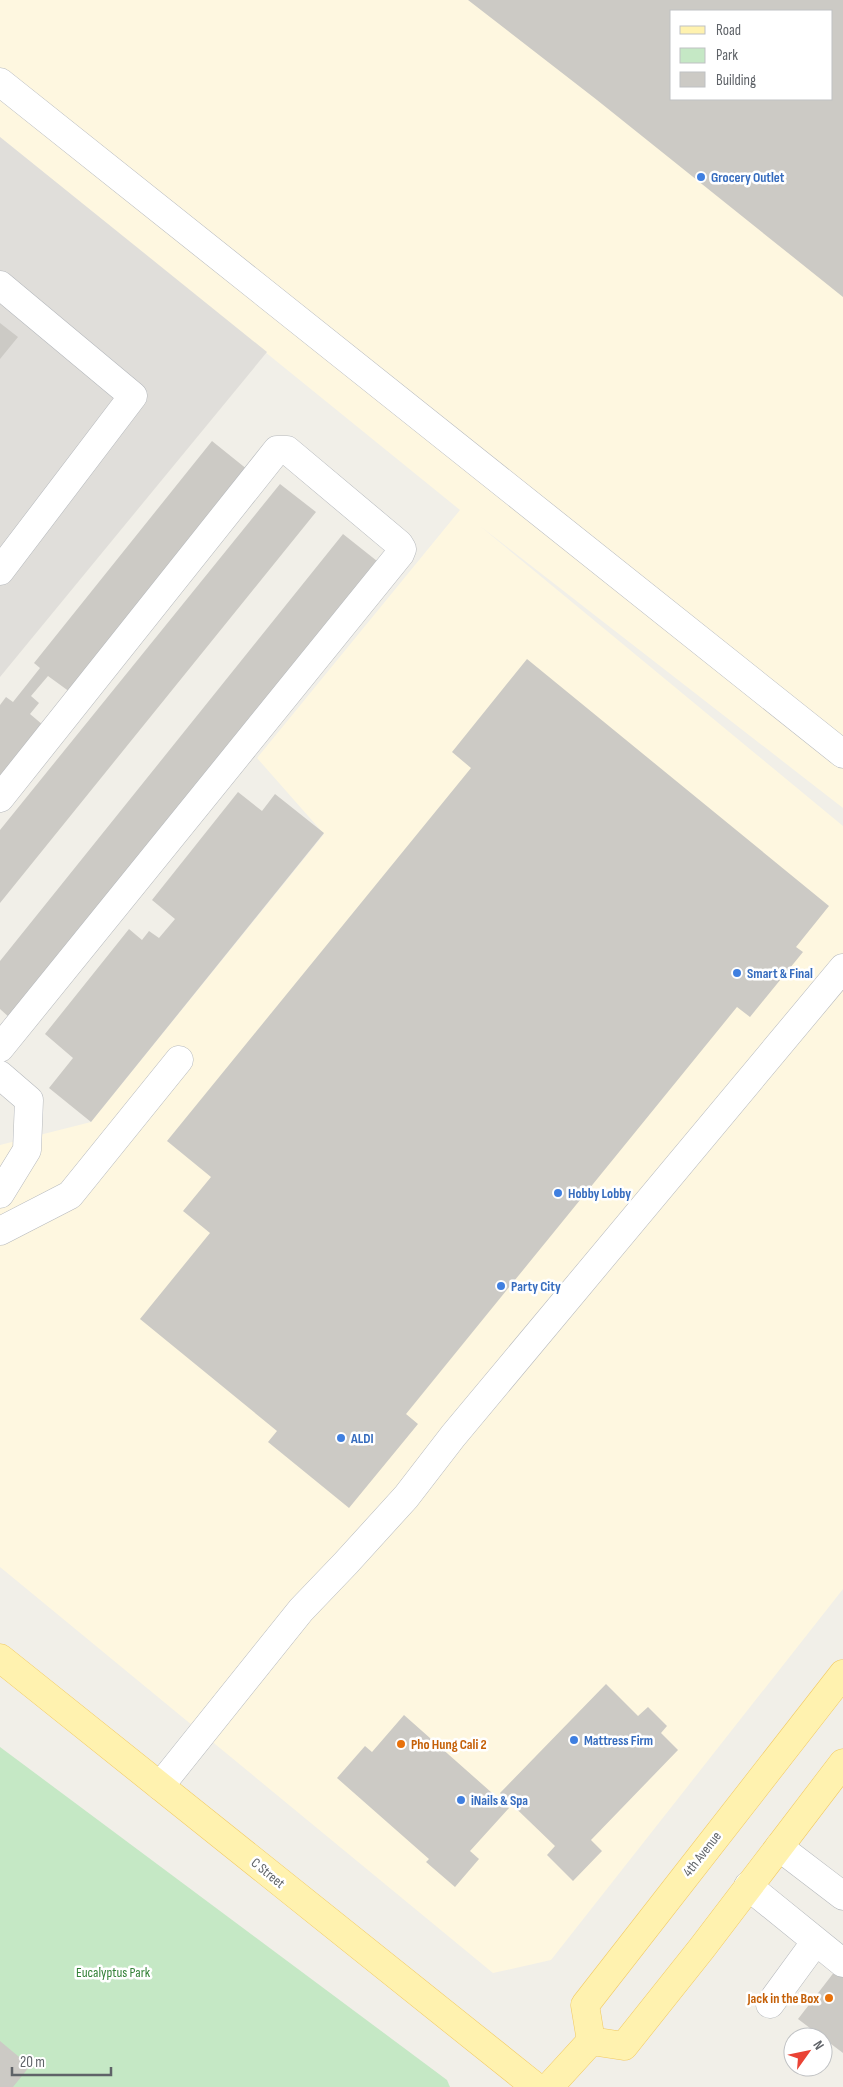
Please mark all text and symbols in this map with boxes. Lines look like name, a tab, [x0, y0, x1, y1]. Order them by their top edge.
legend	[670, 10, 833, 100]
text: Road	[716, 21, 741, 40]
text: Park	[716, 46, 738, 65]
text: Building	[716, 71, 756, 90]
place label: Grocery Outlet	[711, 169, 785, 186]
marker: Grocery Outlet	[695, 171, 707, 183]
place label: Smart & Final	[747, 965, 813, 982]
marker: Smart & Final	[731, 967, 743, 979]
place label: Hobby Lobby	[568, 1185, 631, 1202]
marker: Hobby Lobby	[552, 1187, 564, 1199]
place label: Party City	[511, 1278, 561, 1295]
marker: Party City	[495, 1280, 507, 1292]
place label: ALDI	[350, 1430, 374, 1447]
marker: ALDI	[335, 1432, 347, 1444]
place label: Mattress Firm	[584, 1732, 653, 1749]
marker: Mattress Firm	[568, 1734, 580, 1746]
place label: Pho Hung Cali 2	[411, 1736, 487, 1753]
marker: Pho Hung Cali 2	[395, 1738, 407, 1750]
place label: iNails & Spa	[471, 1792, 528, 1809]
marker: iNails & Spa	[455, 1794, 467, 1806]
street label: 4th Avenue	[679, 1828, 725, 1880]
street label: C Street	[248, 1854, 288, 1892]
park label: Eucalyptus Park	[76, 1964, 151, 1981]
place label: Jack in the Box	[746, 1990, 819, 2007]
marker: Jack in the Box	[823, 1992, 835, 2004]
north arrow	[783, 2027, 833, 2077]
text: N	[809, 2037, 828, 2053]
scale bar	[12, 2044, 111, 2076]
text: 20 m	[20, 2053, 45, 2072]

